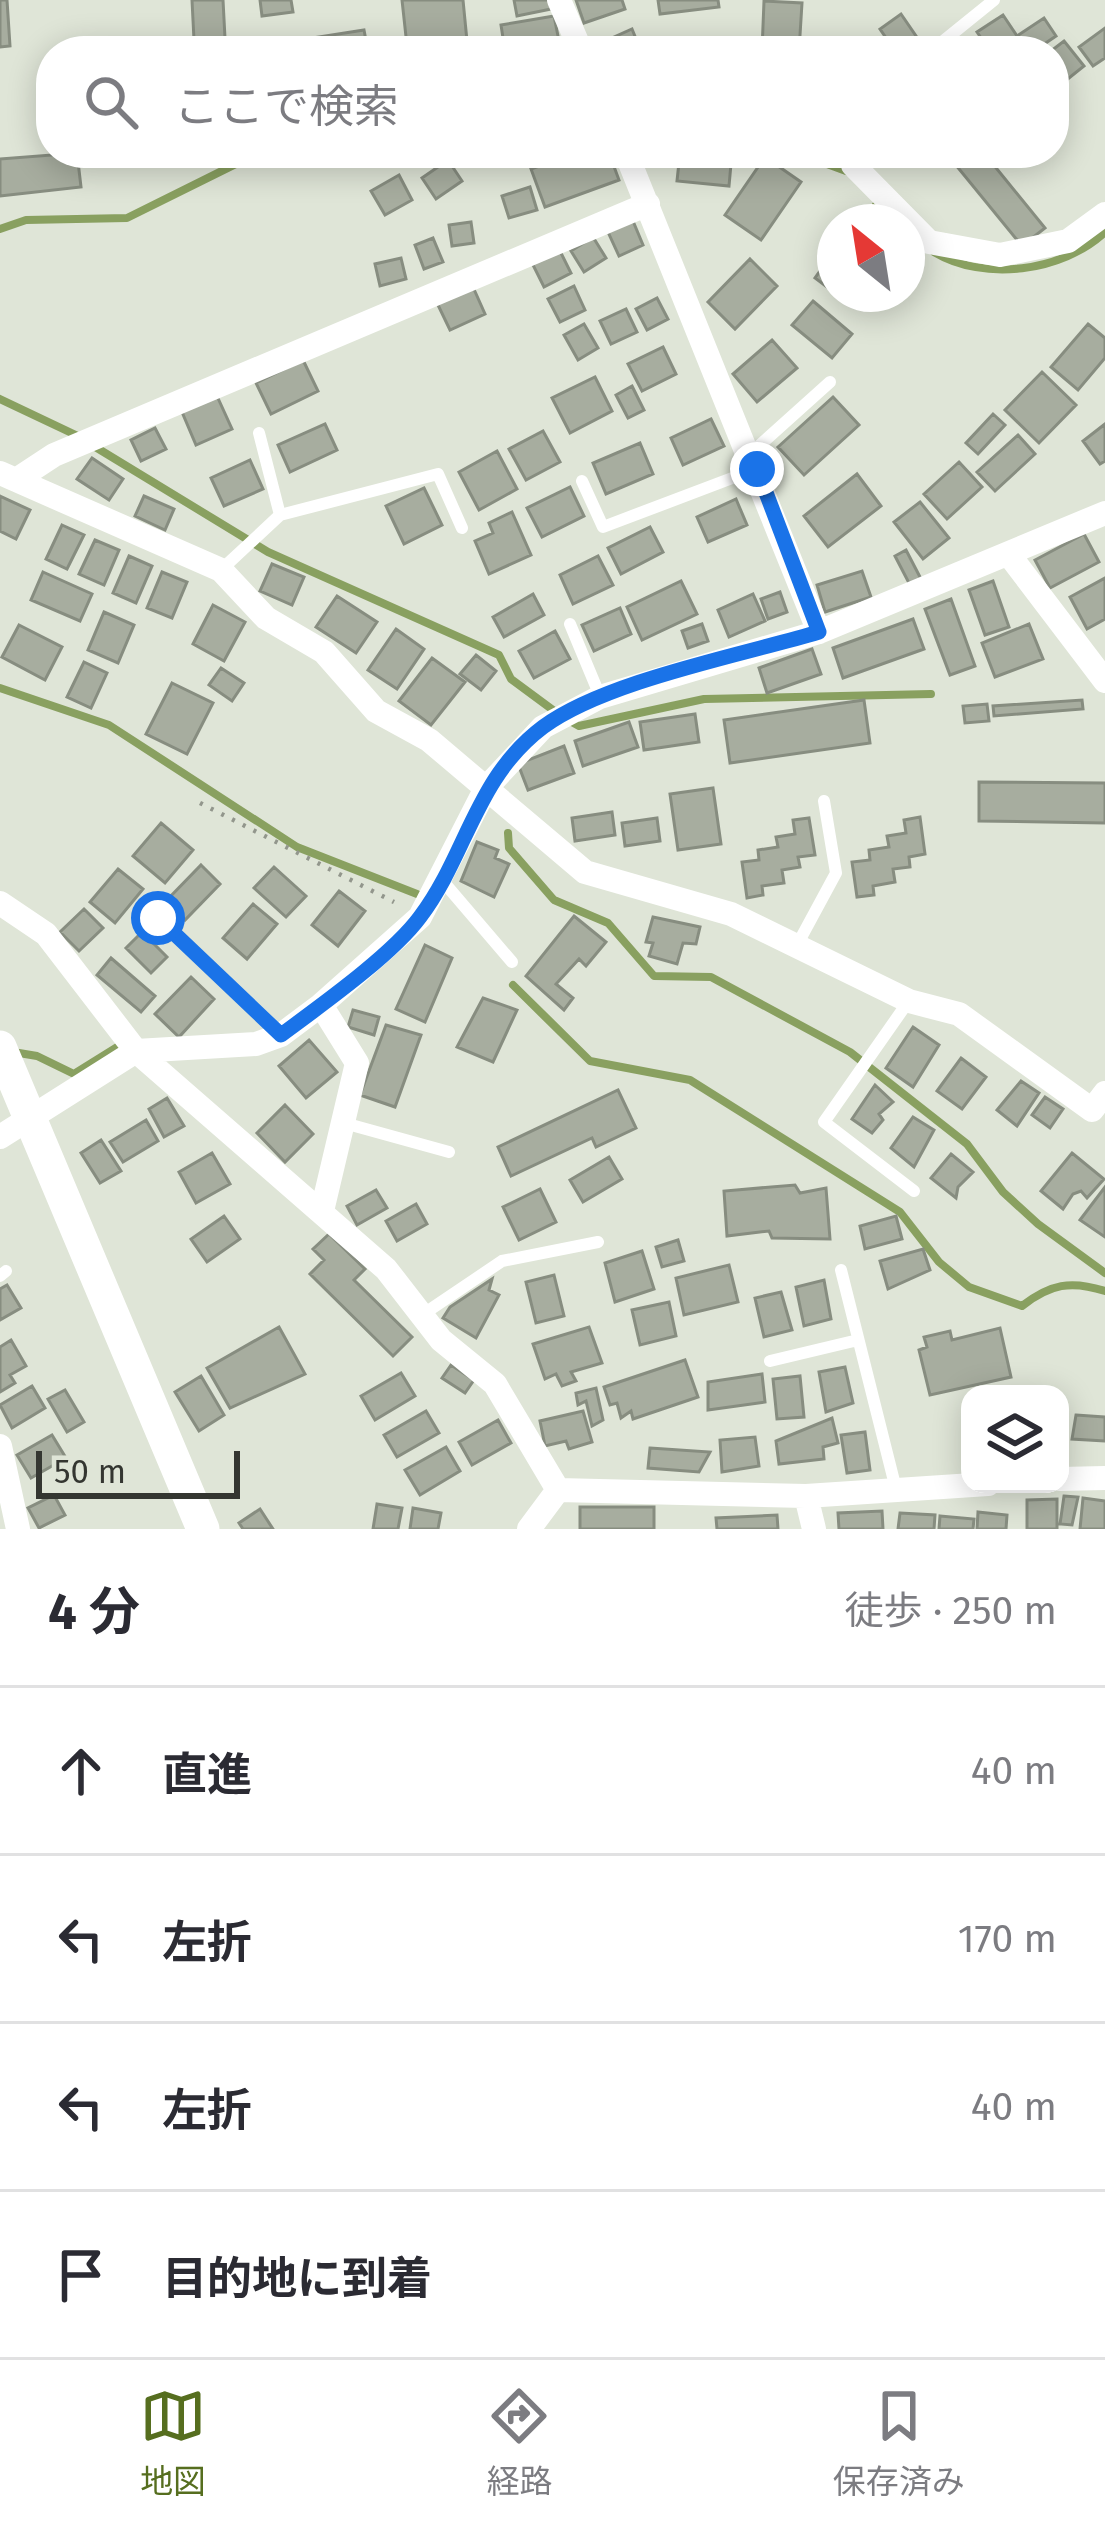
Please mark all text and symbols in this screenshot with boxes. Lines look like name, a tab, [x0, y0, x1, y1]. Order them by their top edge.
search box	[36, 36, 1069, 168]
icon: search	[78, 69, 144, 135]
text: ここで検索	[174, 80, 399, 134]
north arrow	[817, 204, 925, 312]
route end	[730, 442, 784, 496]
route start	[131, 891, 185, 945]
map controls	[961, 1385, 1069, 1493]
button: layers	[961, 1385, 1069, 1493]
scale bar	[36, 1445, 240, 1498]
text: 50 m	[54, 1452, 126, 1492]
text: 4 分	[48, 1581, 140, 1643]
text: 徒歩 · 250 m	[845, 1588, 1057, 1634]
icon: ahead	[48, 1738, 114, 1804]
text: 直進	[162, 1748, 252, 1802]
text: 40 m	[971, 1748, 1057, 1794]
icon: left	[48, 1906, 114, 1972]
text: 左折	[162, 1916, 252, 1970]
text: 170 m	[958, 1916, 1057, 1962]
icon: left	[48, 2074, 114, 2140]
text: 左折	[162, 2084, 252, 2138]
text: 40 m	[971, 2084, 1057, 2130]
icon: arrive	[48, 2242, 114, 2308]
text: 目的地に到着	[162, 2252, 432, 2306]
tab: 地図	[140, 2383, 206, 2503]
tab: 経路	[486, 2383, 552, 2503]
tab: 保存済み	[833, 2383, 965, 2503]

